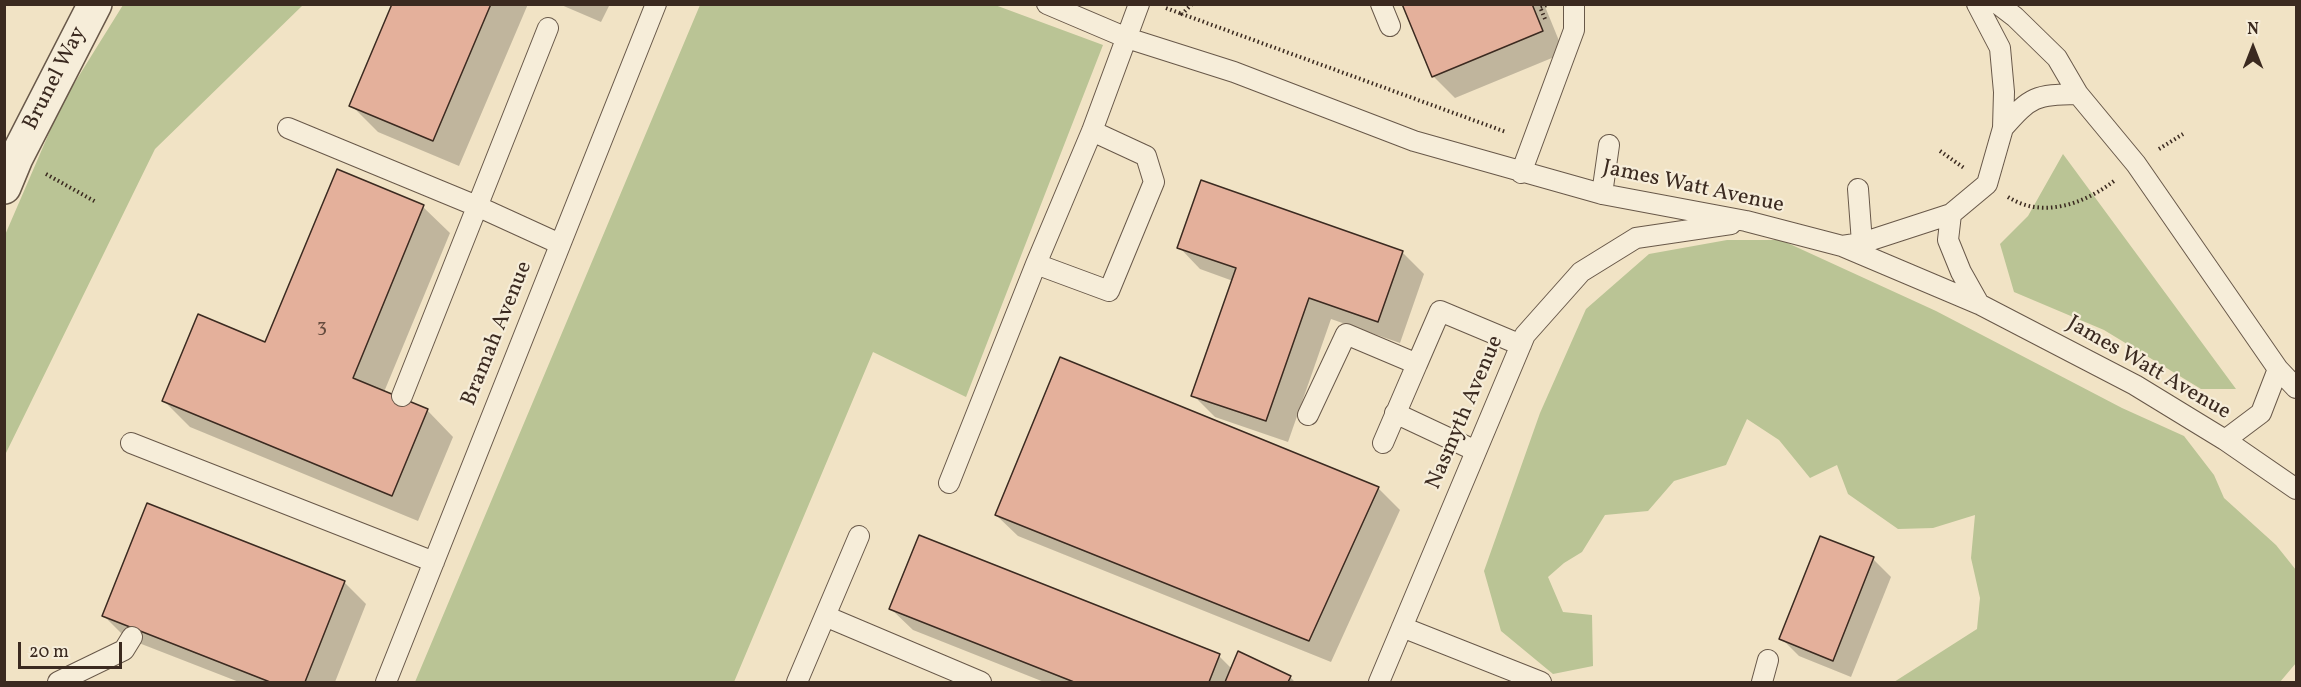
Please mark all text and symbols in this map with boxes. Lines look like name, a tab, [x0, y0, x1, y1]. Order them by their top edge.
north arrow	[2223, 18, 2283, 78]
text: N	[2247, 19, 2259, 41]
street label: Brunel Way	[19, 23, 93, 135]
street label: James Watt Avenue	[1600, 156, 1786, 220]
street label: Bramah Avenue	[457, 258, 539, 410]
street label: James Watt Avenue	[2061, 311, 2235, 427]
house number: 3	[317, 316, 327, 340]
street label: Nasmyth Avenue	[1422, 332, 1510, 494]
scale bar	[21, 630, 124, 668]
text: 20 m	[29, 640, 69, 665]

